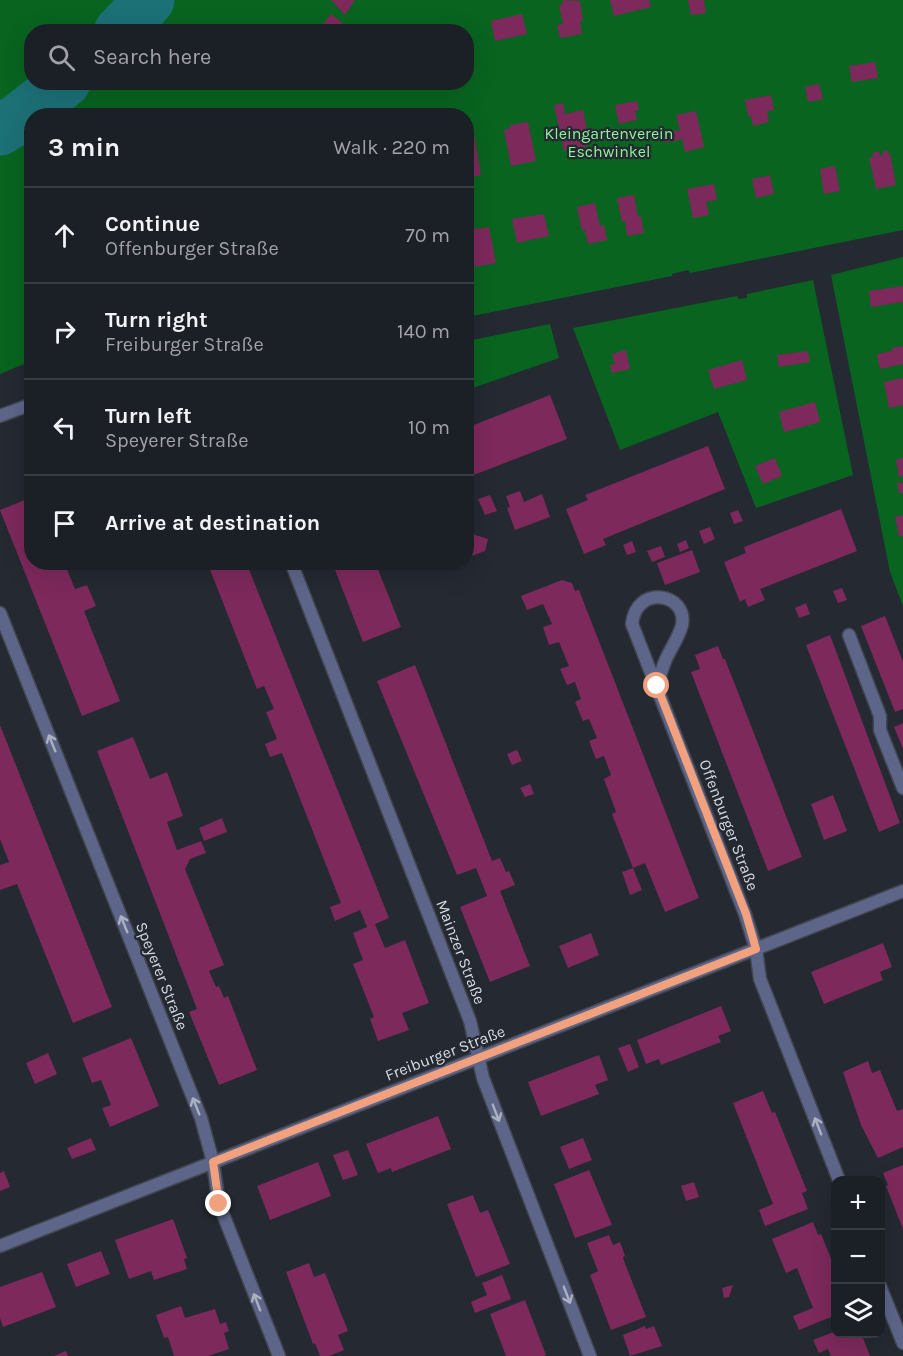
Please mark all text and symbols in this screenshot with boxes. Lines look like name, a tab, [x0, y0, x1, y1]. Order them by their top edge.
search box	[24, 24, 474, 90]
icon: search	[45, 41, 78, 74]
text: Search here	[93, 44, 211, 70]
park label: Kleingartenverein Eschwinkel	[544, 124, 674, 161]
text: 3 min	[48, 132, 120, 163]
text: Walk · 220 m	[333, 136, 450, 159]
text: Continue	[105, 211, 200, 237]
icon: ahead	[48, 219, 81, 252]
text: 70 m	[405, 224, 450, 247]
text: Offenburger Straße	[105, 237, 279, 260]
text: Turn right	[105, 307, 208, 333]
icon: right	[48, 315, 81, 348]
text: 140 m	[397, 320, 450, 343]
text: Freiburger Straße	[105, 333, 264, 356]
text: Turn left	[105, 403, 192, 429]
icon: left	[48, 411, 81, 444]
text: 10 m	[408, 416, 450, 439]
text: Speyerer Straße	[105, 429, 249, 452]
icon: arrive	[48, 507, 81, 540]
text: Arrive at destination	[105, 510, 320, 536]
route start	[643, 672, 669, 698]
one-way arrow	[46, 734, 57, 753]
street label: Offenburger Straße	[695, 757, 763, 893]
street label: Mainzer Straße	[432, 897, 490, 1007]
one-way arrow	[118, 916, 129, 934]
street label: Speyerer Straße	[132, 919, 192, 1033]
street label: Freiburger Straße	[382, 1021, 508, 1085]
one-way arrow	[190, 1097, 201, 1115]
one-way arrow	[492, 1103, 503, 1122]
one-way arrow	[812, 1117, 823, 1136]
map controls	[831, 1176, 885, 1338]
button: +	[831, 1176, 885, 1230]
route end	[205, 1190, 231, 1216]
button: −	[831, 1230, 885, 1284]
button: layers	[831, 1284, 885, 1338]
one-way arrow	[562, 1285, 573, 1304]
one-way arrow	[251, 1293, 262, 1311]

